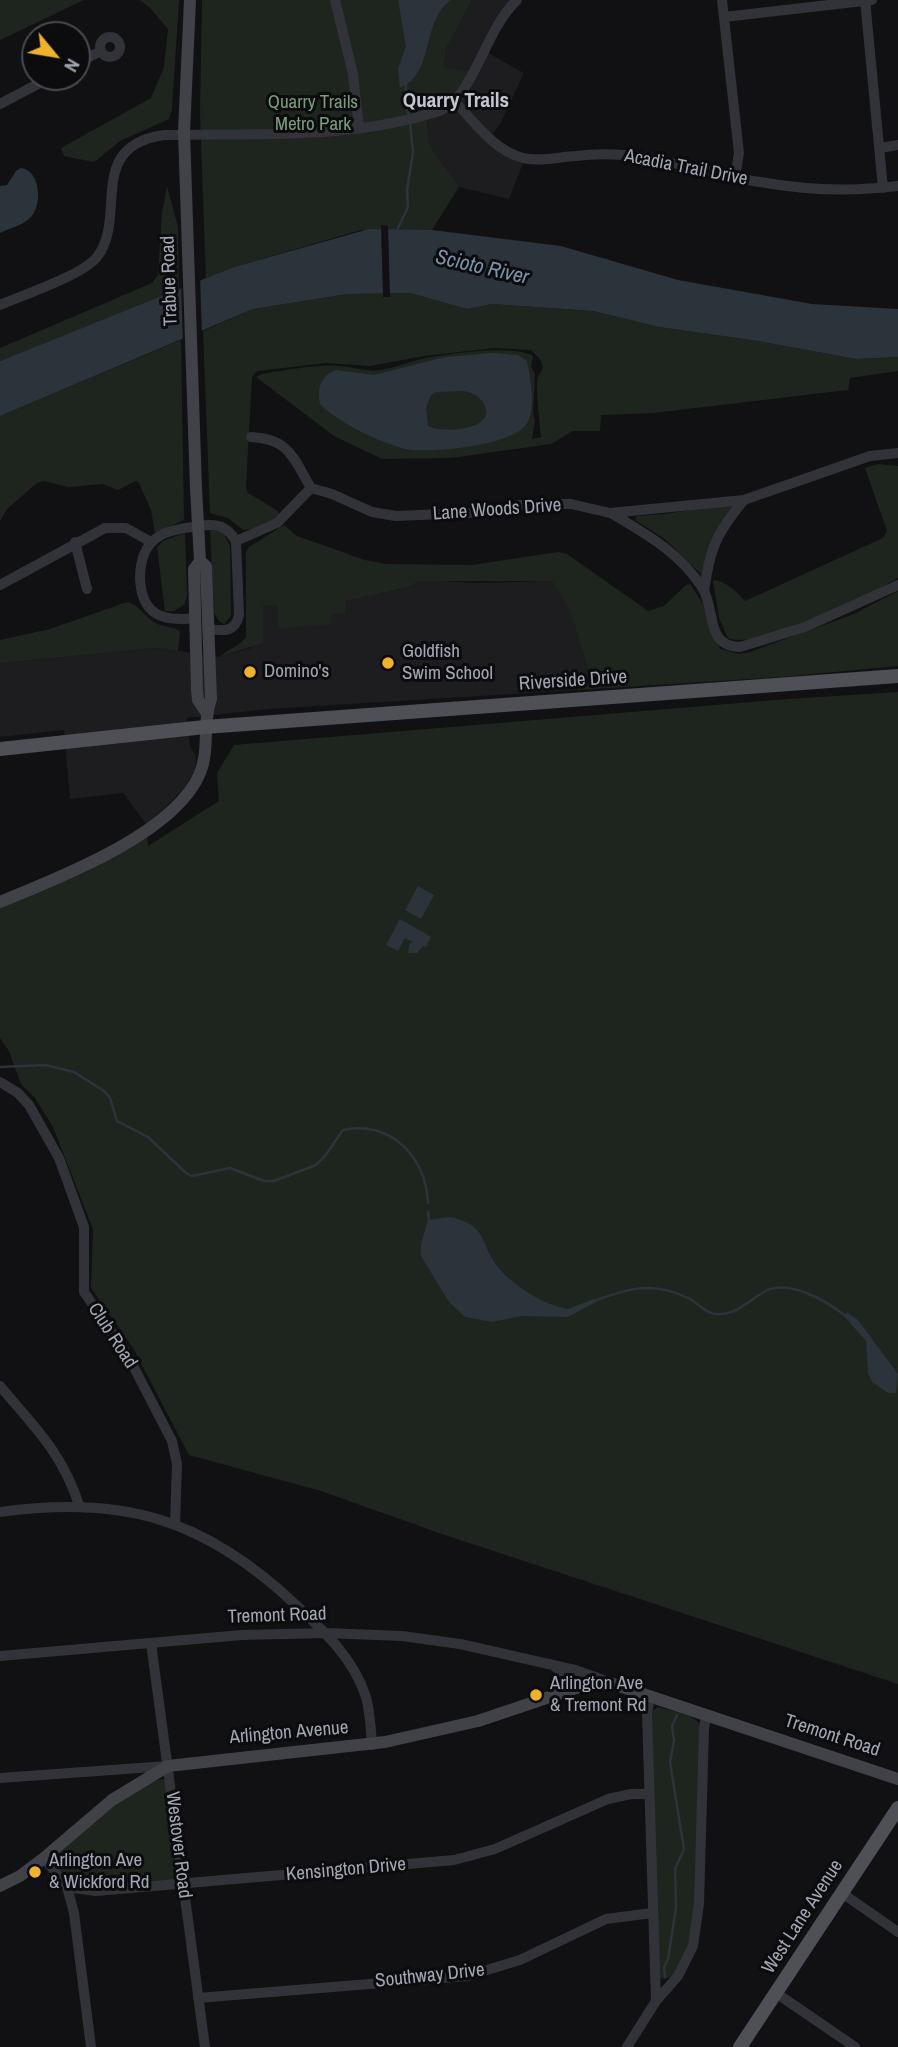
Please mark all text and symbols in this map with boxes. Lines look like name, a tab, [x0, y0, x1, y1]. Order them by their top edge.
north arrow	[21, 21, 91, 91]
text: N	[58, 54, 87, 77]
district label: Quarry Trails	[403, 88, 509, 114]
park label: Quarry Trails Metro Park	[268, 92, 358, 136]
street label: Acadia Trail Drive	[622, 145, 750, 191]
street label: Trabue Road	[157, 235, 183, 327]
water label: Scioto River	[433, 245, 531, 291]
street label: Lane Woods Drive	[432, 494, 562, 526]
place label: Goldfish Swim School	[402, 641, 493, 685]
marker: Goldfish Swim School	[380, 655, 396, 671]
place label: Domino's	[264, 661, 329, 683]
marker: Domino's	[242, 664, 258, 680]
street label: Riverside Drive	[518, 666, 628, 696]
street label: Club Road	[82, 1299, 142, 1373]
street label: Tremont Road	[227, 1603, 327, 1629]
place label: Arlington Ave & Tremont Rd	[550, 1673, 646, 1717]
marker: Arlington Ave & Tremont Rd	[528, 1687, 544, 1703]
street label: Tremont Road	[781, 1710, 883, 1762]
street label: Arlington Avenue	[229, 1716, 349, 1750]
street label: Westover Road	[160, 1790, 196, 1900]
place label: Arlington Ave & Wickford Rd	[49, 1850, 149, 1894]
street label: Kensington Drive	[285, 1853, 407, 1887]
street label: West Lane Avenue	[758, 1856, 848, 1978]
marker: Arlington Ave & Wickford Rd	[27, 1864, 43, 1880]
street label: Southway Drive	[374, 1959, 486, 1993]

